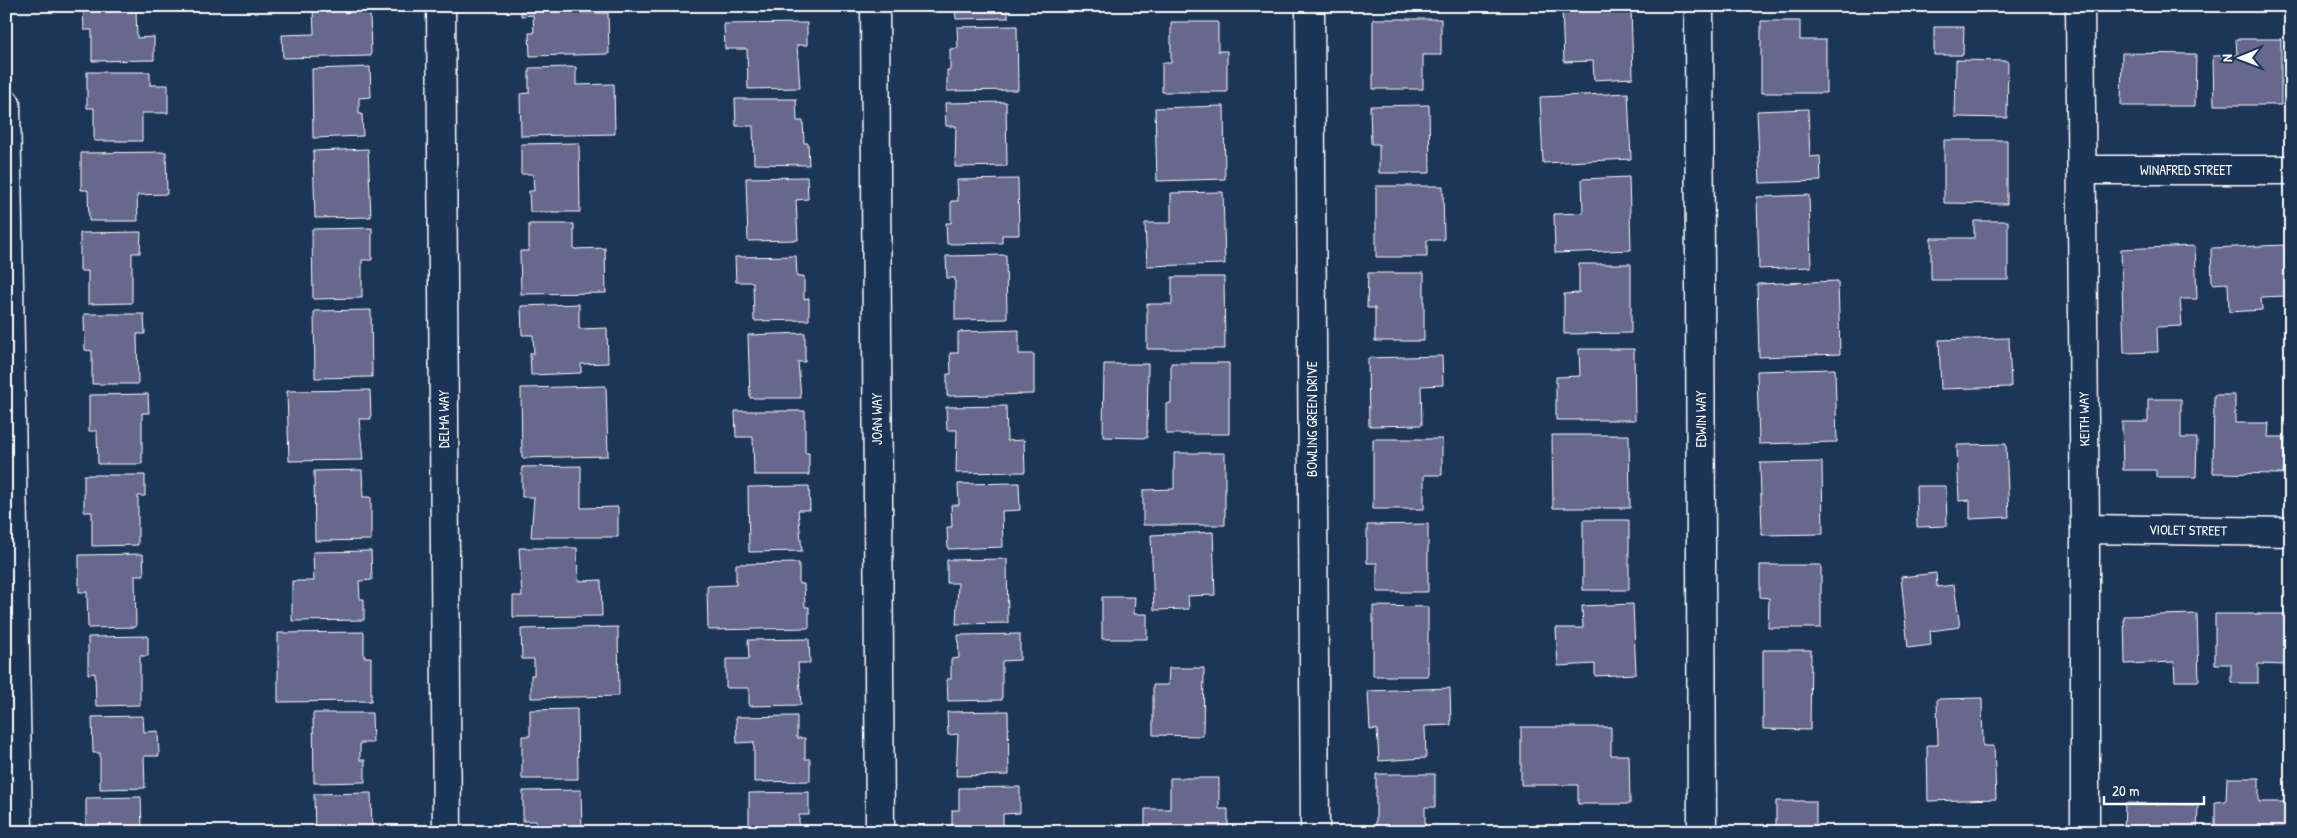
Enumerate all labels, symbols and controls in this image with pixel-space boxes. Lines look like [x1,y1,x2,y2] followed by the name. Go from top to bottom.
[2214,32,2264,82] north arrow
[2217,54,2236,62] text: N
[2140,160,2233,179] street label: WINAFRED STREET
[1302,361,1321,477] street label: BOWLING GREEN DRIVE
[434,389,453,448] street label: DELMA WAY
[1691,390,1710,448] street label: EDWIN WAY
[2074,391,2093,447] street label: KEITH WAY
[867,392,886,445] street label: JOAN WAY
[2149,519,2228,540] street label: VIOLET STREET
[2104,773,2204,805] scale bar
[2112,780,2139,801] text: 20 m

